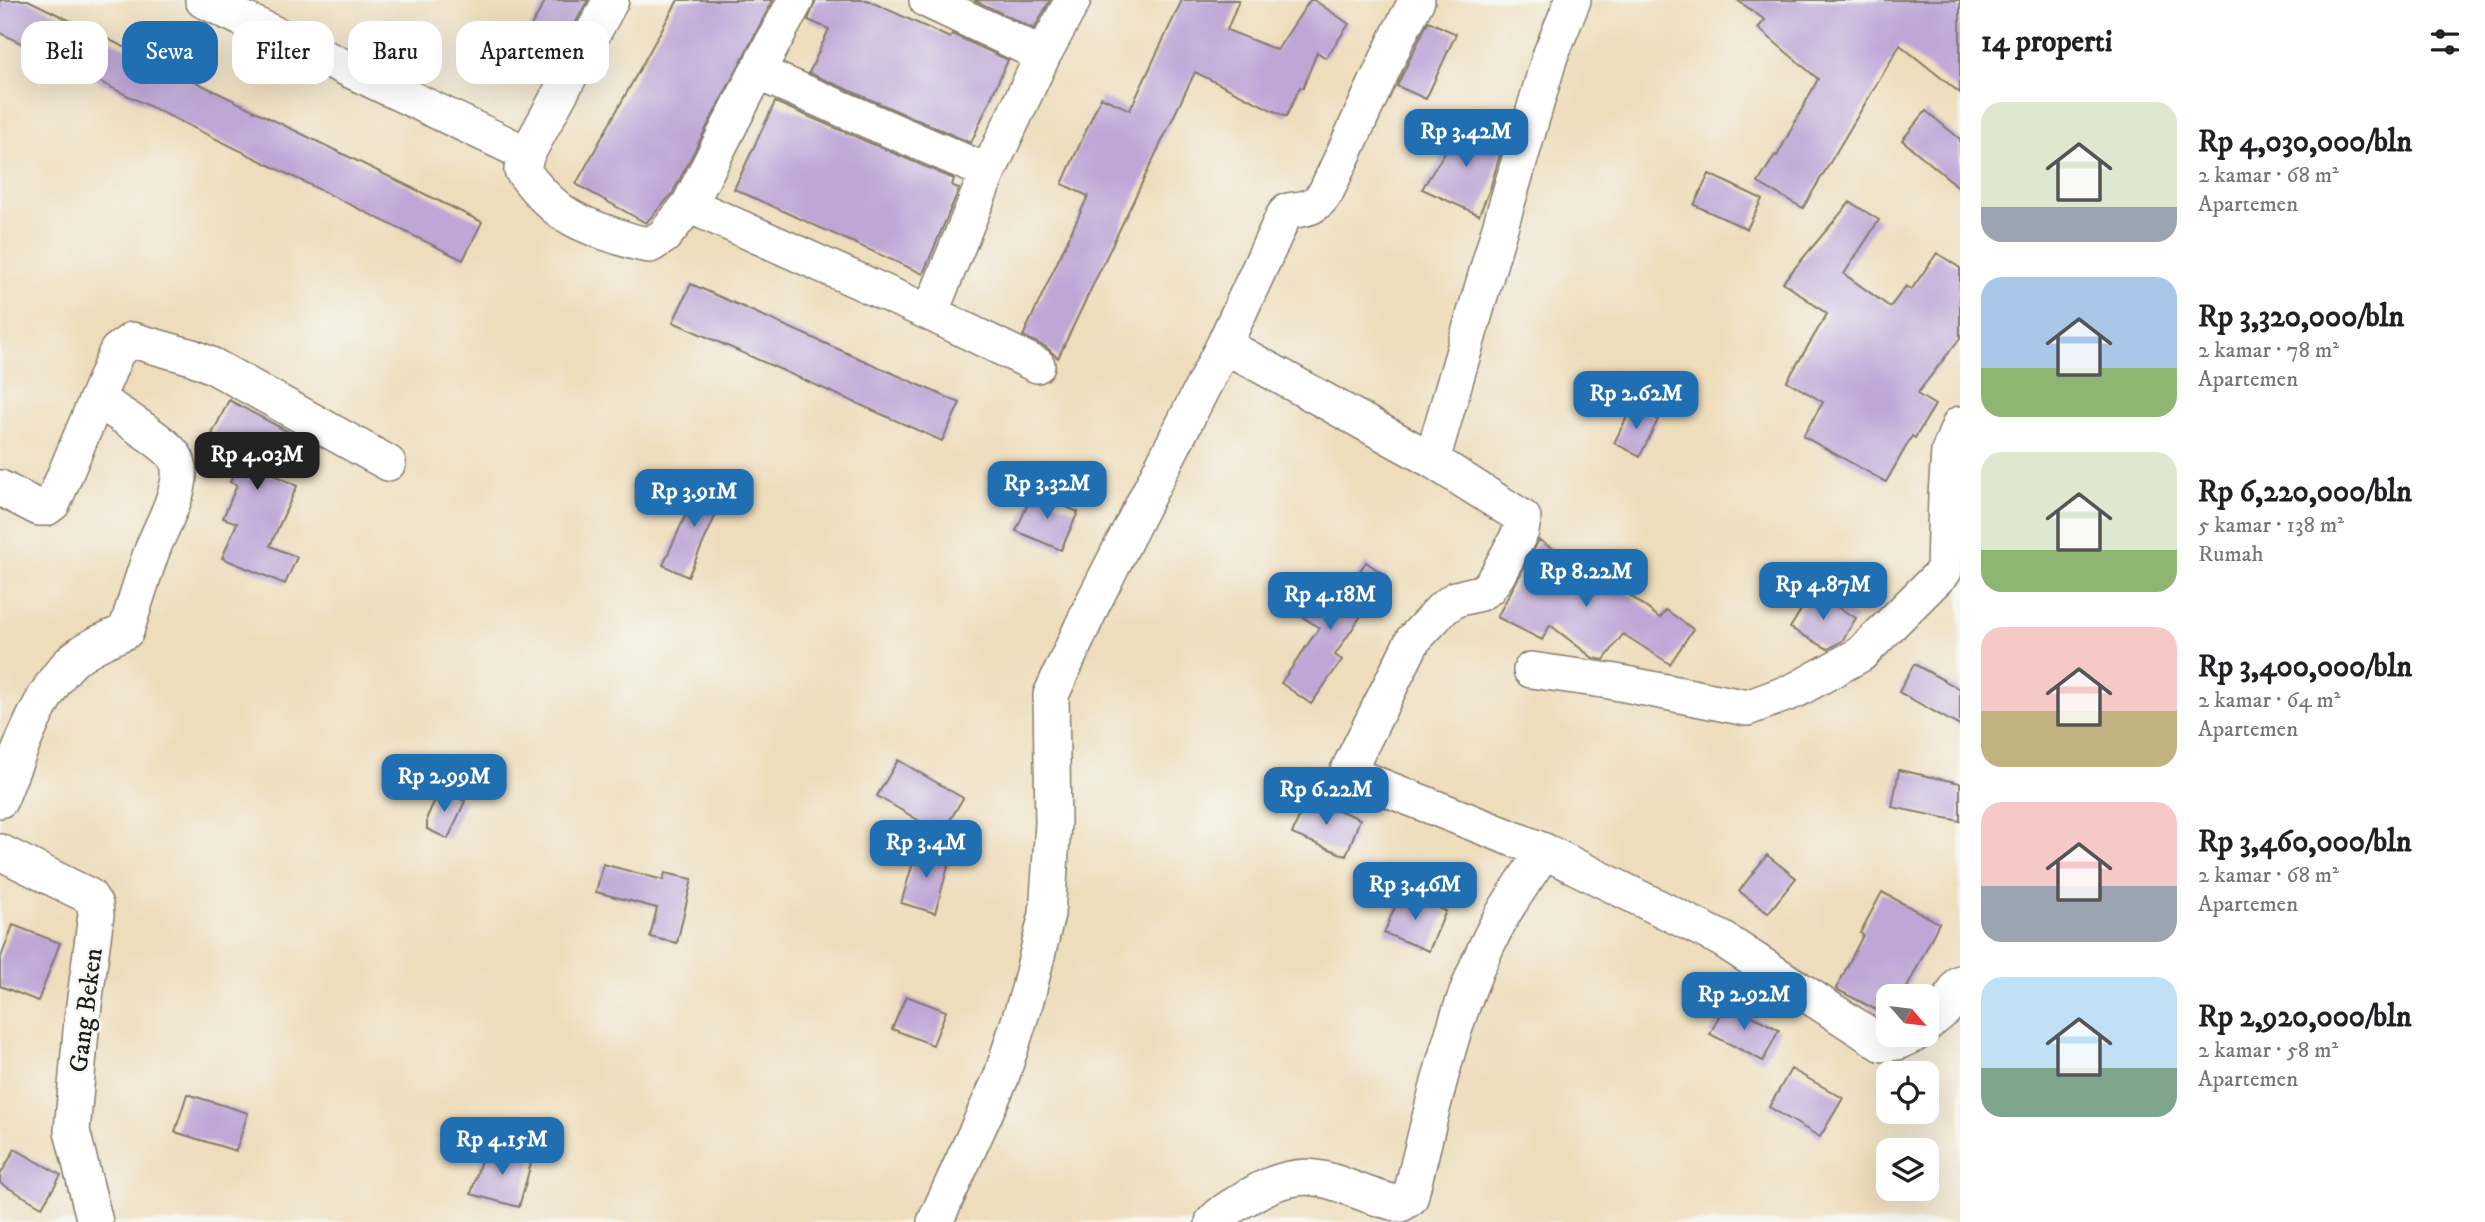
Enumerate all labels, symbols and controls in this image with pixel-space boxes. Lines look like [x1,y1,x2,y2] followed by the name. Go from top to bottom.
[21,21,108,84] chip: Beli
[122,21,218,84] chip: Sewa
[232,21,334,84] chip: Filter
[348,21,442,84] chip: Baru
[456,21,609,84] chip: Apartemen
[2426,23,2464,61] icon: filters
[1981,24,2112,61] text: 14 properti
[1394,110,1538,169] pin: Rp 3.42M
[1420,117,1512,146] text: Rp 3.42M
[2198,124,2412,161] text: Rp 4,030,000/bln
[2037,130,2121,214] icon: home
[2198,161,2339,190] text: 2 kamar · 68 m²
[2198,190,2298,219] text: Apartemen
[2198,299,2404,336] text: Rp 3,320,000/bln
[2037,305,2121,389] icon: home
[2198,336,2339,365] text: 2 kamar · 78 m²
[2198,365,2298,394] text: Apartemen
[1564,372,1708,431] pin: Rp 2.62M
[1589,379,1683,408] text: Rp 2.62M
[185,433,329,492] pin: Rp 4.03M
[211,440,304,469] text: Rp 4.03M
[975,462,1119,521] pin: Rp 3.32M
[1004,469,1090,498] text: Rp 3.32M
[622,470,766,529] pin: Rp 3.91M
[2198,474,2412,511] text: Rp 6,220,000/bln
[651,477,737,506] text: Rp 3.91M
[2037,480,2121,564] icon: home
[2198,511,2344,540] text: 5 kamar · 138 m²
[2198,540,2264,569] text: Rumah
[1514,550,1658,609] pin: Rp 8.22M
[1540,557,1632,586] text: Rp 8.22M
[1751,562,1895,622] pin: Rp 4.87M
[1775,570,1871,599] text: Rp 4.87M
[1258,572,1402,632] pin: Rp 4.18M
[1284,580,1376,609] text: Rp 4.18M
[2198,649,2412,686] text: Rp 3,400,000/bln
[2037,655,2121,739] icon: home
[2198,686,2341,715] text: 2 kamar · 64 m²
[2198,715,2298,744] text: Apartemen
[372,754,516,814] pin: Rp 2.99M
[398,762,490,791] text: Rp 2.99M
[1254,768,1398,827] pin: Rp 6.22M
[1280,775,1372,804] text: Rp 6.22M
[861,820,991,880] pin: Rp 3.4M
[2198,824,2412,861] text: Rp 3,460,000/bln
[886,828,966,857] text: Rp 3.4M
[2037,830,2121,914] icon: home
[2198,861,2339,890] text: 2 kamar · 68 m²
[1343,862,1487,922] pin: Rp 3.46M
[1369,870,1461,899] text: Rp 3.46M
[2198,890,2298,919] text: Apartemen
[62,946,111,1074] street label: Gang Beken
[1672,972,1816,1032] pin: Rp 2.92M
[1698,980,1790,1009] text: Rp 2.92M
[1876,984,1939,1046] north arrow
[1876,984,1939,1201] map controls
[2198,999,2412,1036] text: Rp 2,920,000/bln
[2037,1005,2121,1089] icon: home
[2198,1036,2338,1065] text: 2 kamar · 58 m²
[1876,1061,1939,1124] button: locate
[2198,1065,2298,1094] text: Apartemen
[430,1118,574,1177] pin: Rp 4.15M
[456,1125,548,1154] text: Rp 4.15M
[1876,1138,1939,1201] button: layers

